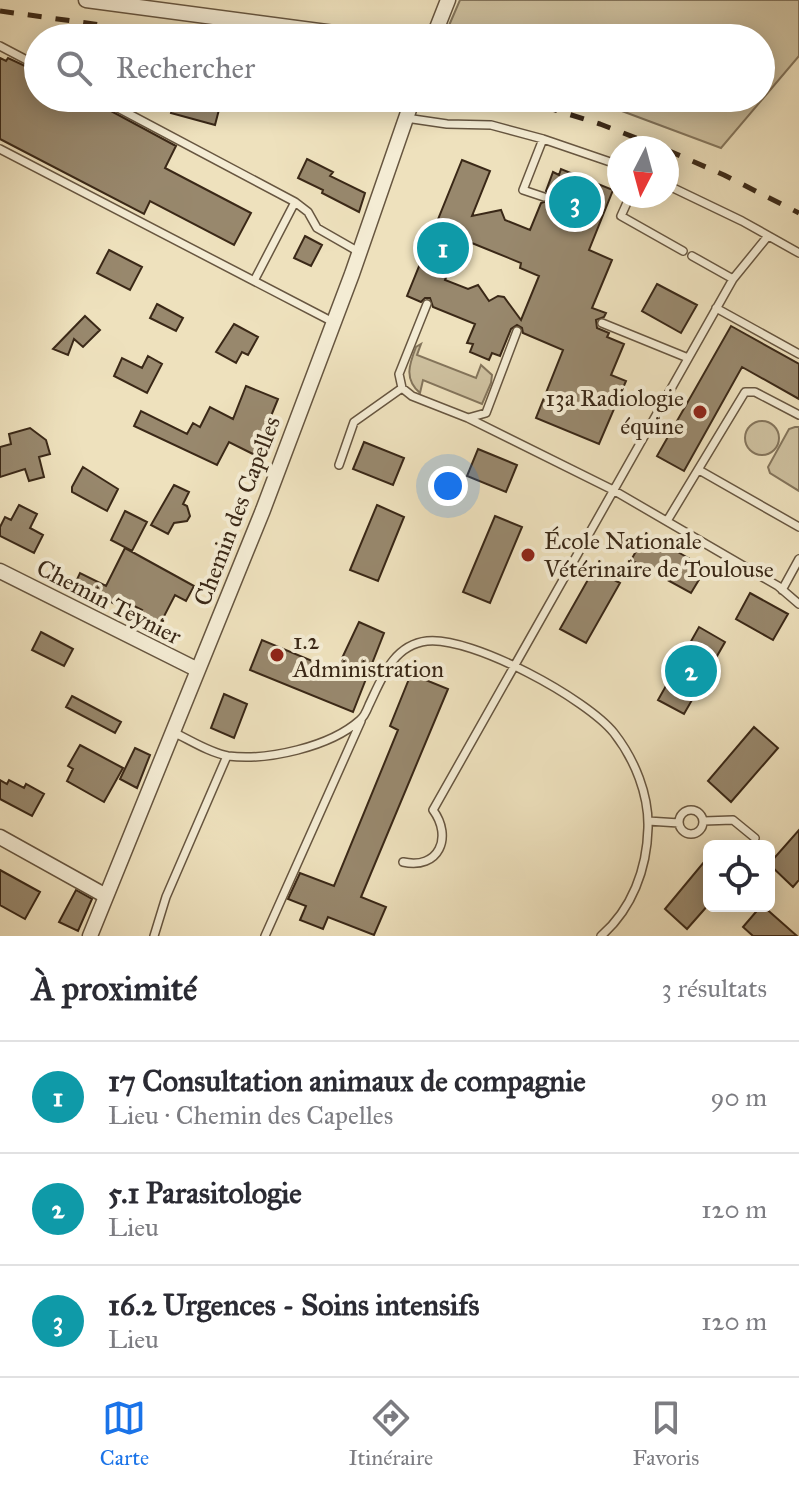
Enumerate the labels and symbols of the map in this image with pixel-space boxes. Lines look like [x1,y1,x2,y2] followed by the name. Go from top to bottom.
[607,136,679,208] north arrow
[549,172,601,232] pin: 3
[417,218,469,278] pin: 1
[546,383,684,441] place label: 13a Radiologie équine
[691,403,709,421] marker: 13a Radiologie équine
[187,412,287,610] street label: Chemin des Capelles
[428,466,468,506] your location
[543,526,774,584] place label: École Nationale Vétérinaire de Toulouse
[519,546,537,564] marker: École Nationale Vétérinaire de Toulouse
[32,553,186,651] street label: Chemin Teynier
[292,626,444,684] place label: 1.2 Administration
[665,641,717,701] pin: 2
[268,646,286,664] marker: 1.2 Administration

